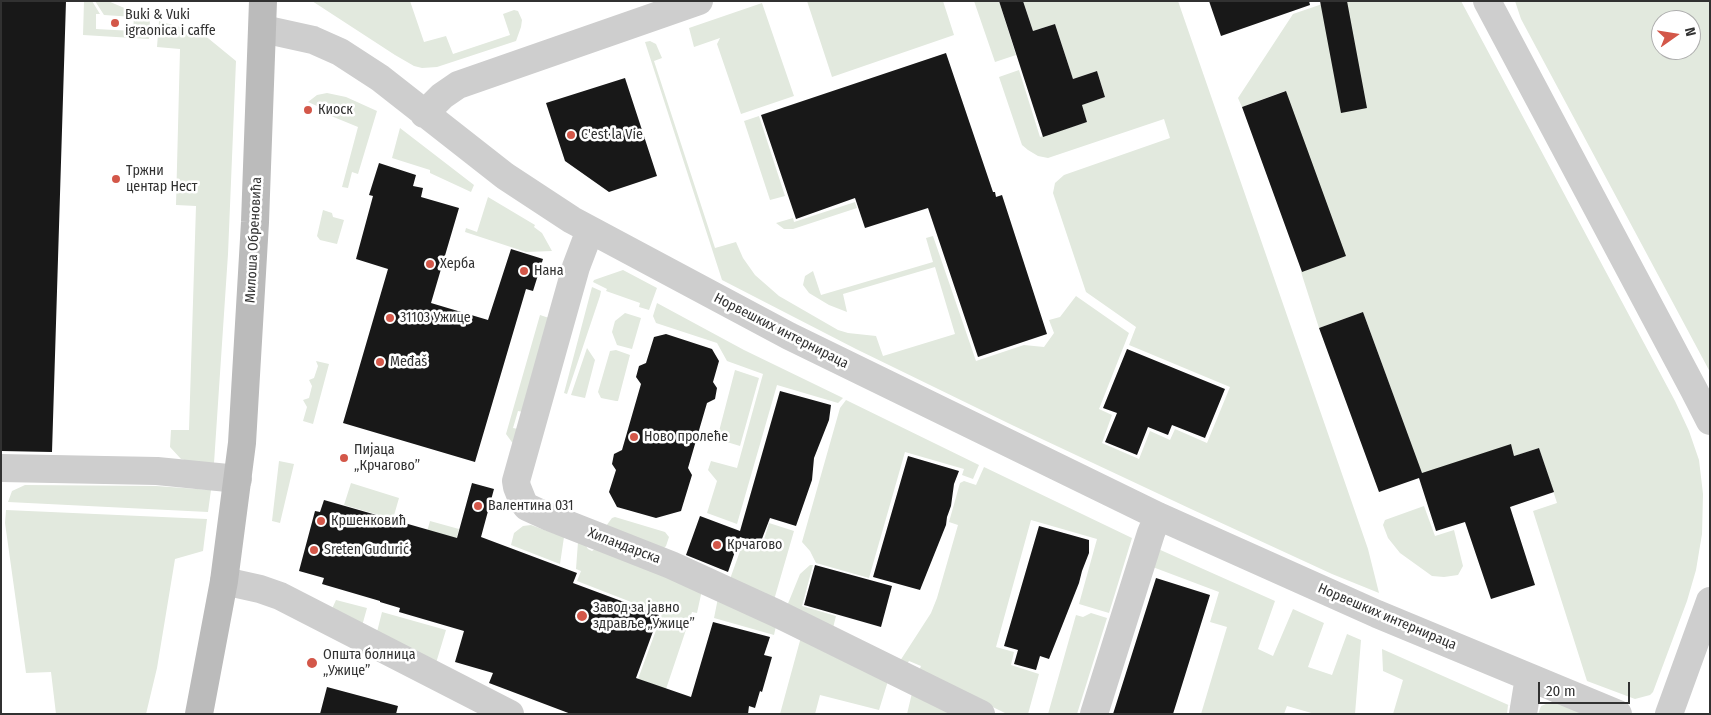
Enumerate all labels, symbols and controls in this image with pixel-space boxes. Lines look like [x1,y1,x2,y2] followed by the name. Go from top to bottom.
[125,7,216,40] place label: Buki & Vuki igraonica i caffe
[1651,10,1701,60] north arrow
[109,17,121,29] marker: Buki & Vuki igraonica i caffe
[1681,26,1699,38] text: N
[318,102,353,118] place label: Киоск
[302,104,314,116] marker: Киоск
[581,127,643,143] place label: C'est la Vie
[565,129,577,141] marker: C'est la Vie
[126,163,198,196] place label: Тржни центар Нест
[110,173,122,185] marker: Тржни центар Нест
[242,176,266,304] street label: Милоша Обреновића
[440,256,475,272] place label: Херба
[424,258,436,270] marker: Херба
[534,263,564,279] place label: Нана
[518,265,530,277] marker: Нана
[711,290,851,372] street label: Норвешких интернираца
[400,310,471,326] place label: 31103 Ужице
[384,312,396,324] marker: 31103 Ужице
[390,354,427,370] place label: Međaš
[374,356,386,368] marker: Međaš
[644,429,728,445] place label: Ново пролеће
[628,431,640,443] marker: Ново пролеће
[354,442,420,474] place label: Пијаца „Крчагово”
[338,452,350,464] marker: Пијаца „Крчагово”
[488,498,573,514] place label: Валентина 031
[472,500,484,512] marker: Валентина 031
[331,513,406,529] place label: Кршенковић
[315,515,327,527] marker: Кршенковић
[585,524,663,568] street label: Хиландарска
[727,537,782,553] place label: Крчагово
[711,539,723,551] marker: Крчагово
[324,542,409,558] place label: Sreten Gudurić
[308,544,320,556] marker: Sreten Gudurić
[1315,580,1459,654] street label: Норвешких интернираца
[593,600,695,632] place label: Завод за јавно здравље „Ужице”
[575,609,589,623] marker: Завод за јавно здравље „Ужице”
[323,647,415,680] place label: Општа болница „Ужице”
[305,656,319,670] marker: Општа болница „Ужице”
[1541,672,1634,704] scale bar
[1546,682,1576,700] text: 20 m

